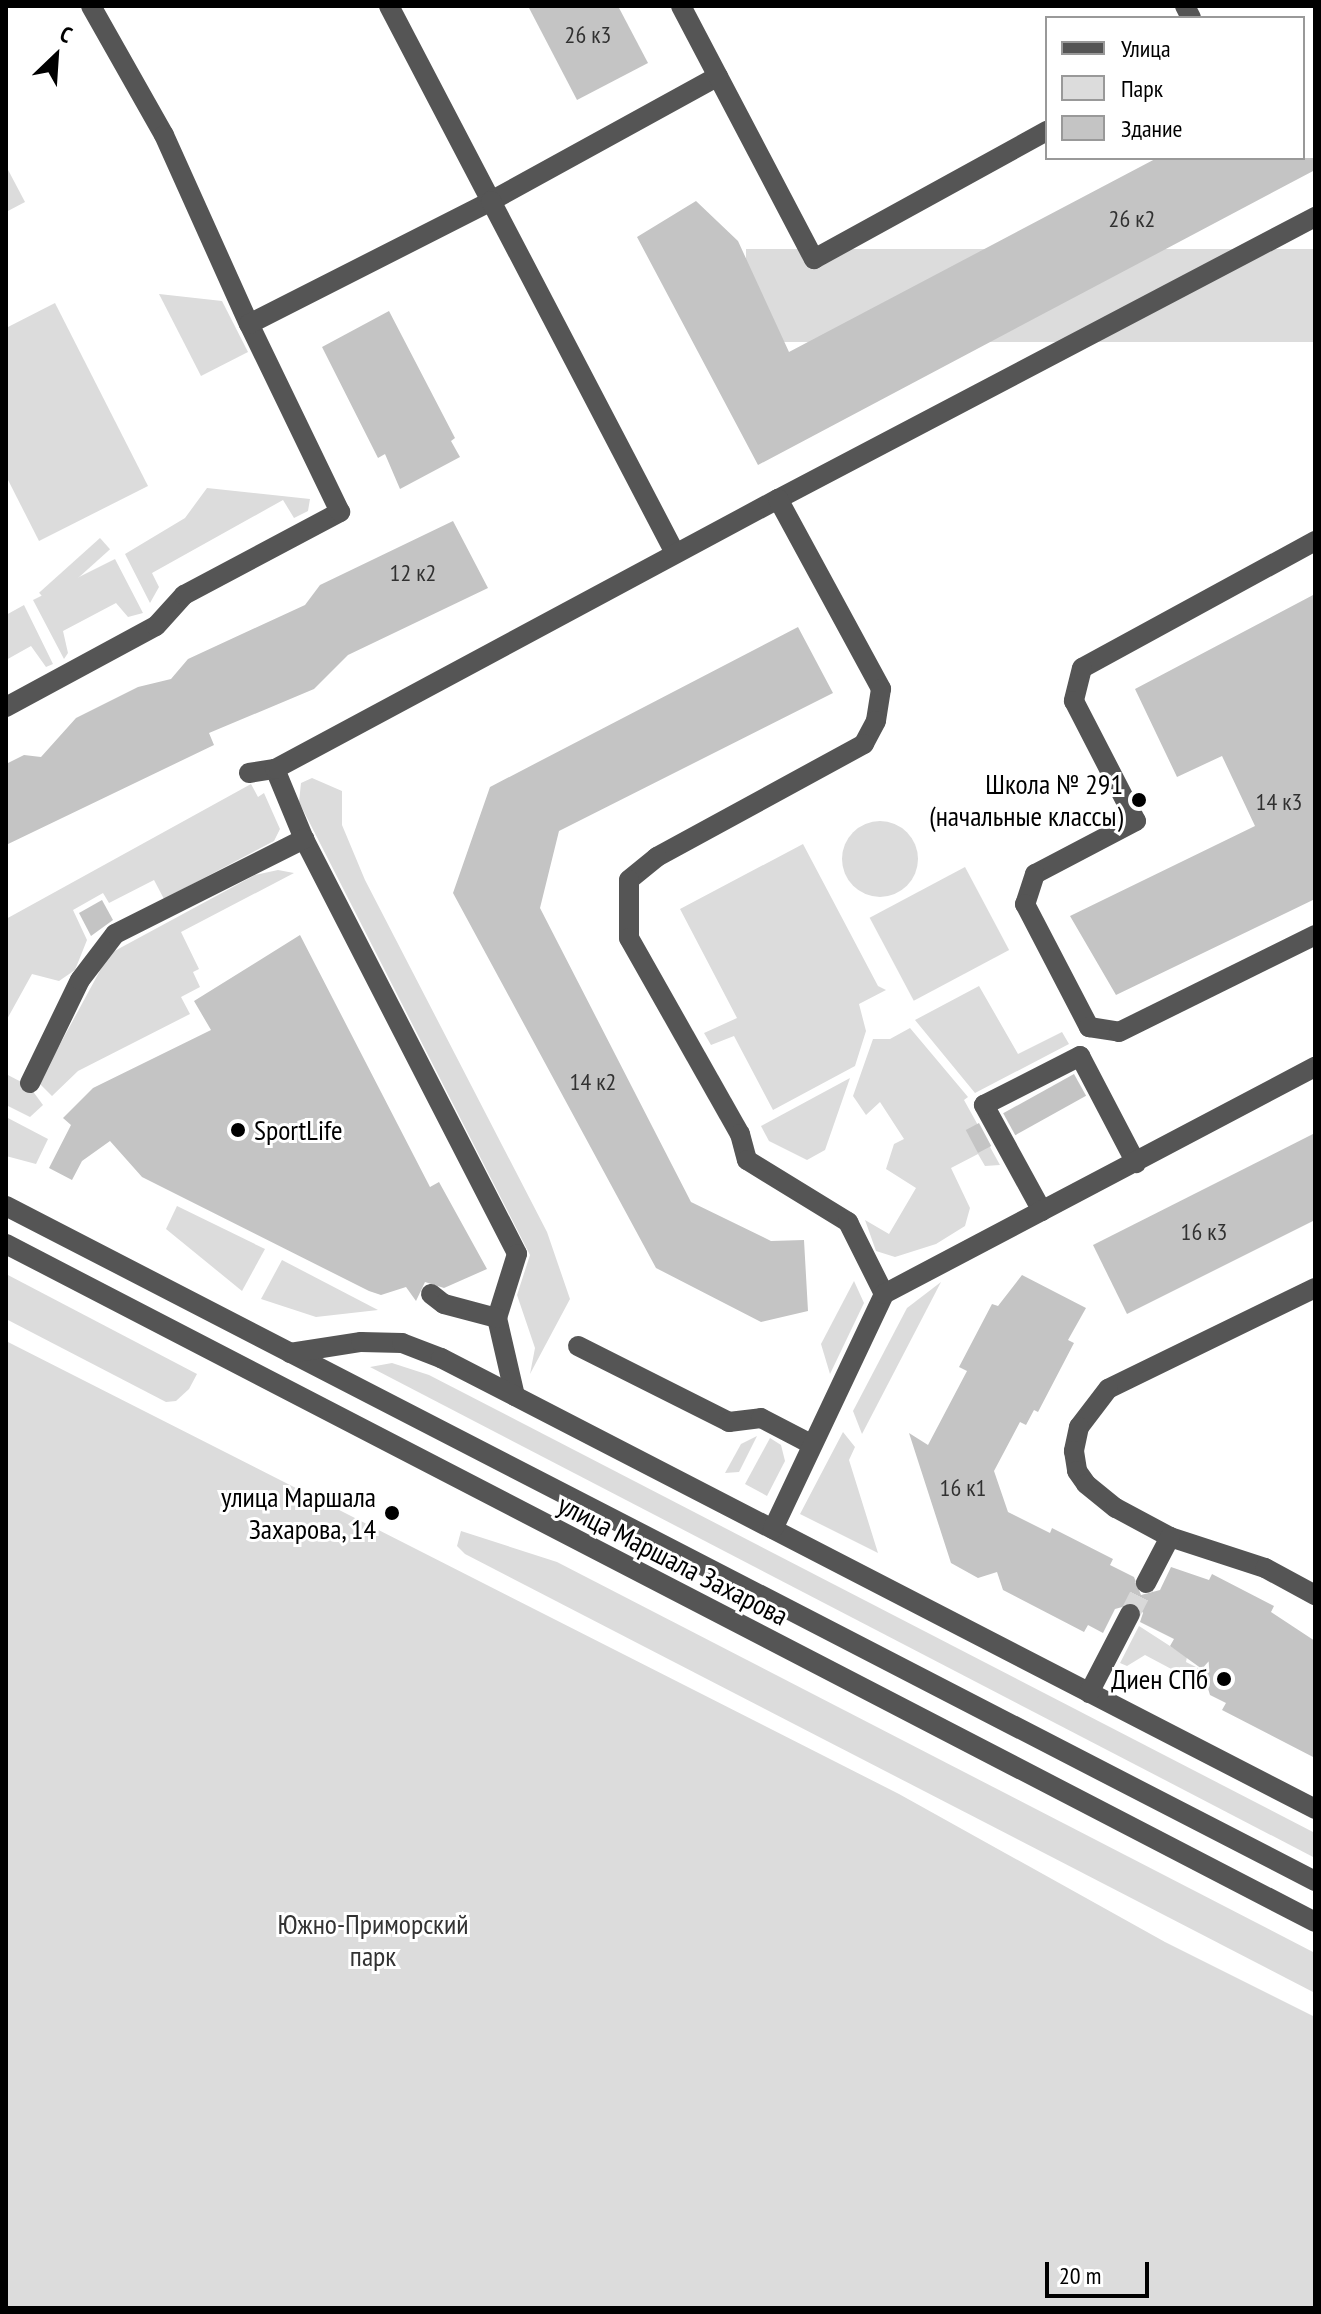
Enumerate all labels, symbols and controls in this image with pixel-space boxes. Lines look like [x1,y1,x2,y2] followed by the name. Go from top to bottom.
[16,16,96,96] north arrow
[1045,16,1305,160] legend
[56,19,77,49] text: С
[565,21,611,49] house number: 26 к3
[1121,33,1171,64] text: Улица
[1121,73,1163,104] text: Парк
[1121,113,1182,144] text: Здание
[1109,205,1155,233] house number: 26 к2
[390,559,436,587] house number: 12 к2
[929,767,1123,833] place label: Школа № 291 (начальные классы)
[1256,788,1302,816] house number: 14 к3
[1130,791,1148,809] marker: Школа № 291 (начальные классы)
[570,1068,616,1096] house number: 14 к2
[254,1113,343,1147] place label: SportLife
[229,1121,247,1139] marker: SportLife
[1181,1218,1227,1246] house number: 16 к3
[940,1474,986,1502] house number: 16 к1
[221,1480,376,1546] place label: улица Маршала Захарова, 14
[552,1487,794,1633] street label: улица Маршала Захарова
[383,1504,401,1522] marker: улица Маршала Захарова, 14
[1111,1662,1208,1696] place label: Диен СПб
[1215,1670,1233,1688] marker: Диен СПб
[277,1907,469,1973] park label: Южно-Приморский парк
[1049,2246,1153,2296] scale bar
[1059,2260,1101,2291] text: 20 m

